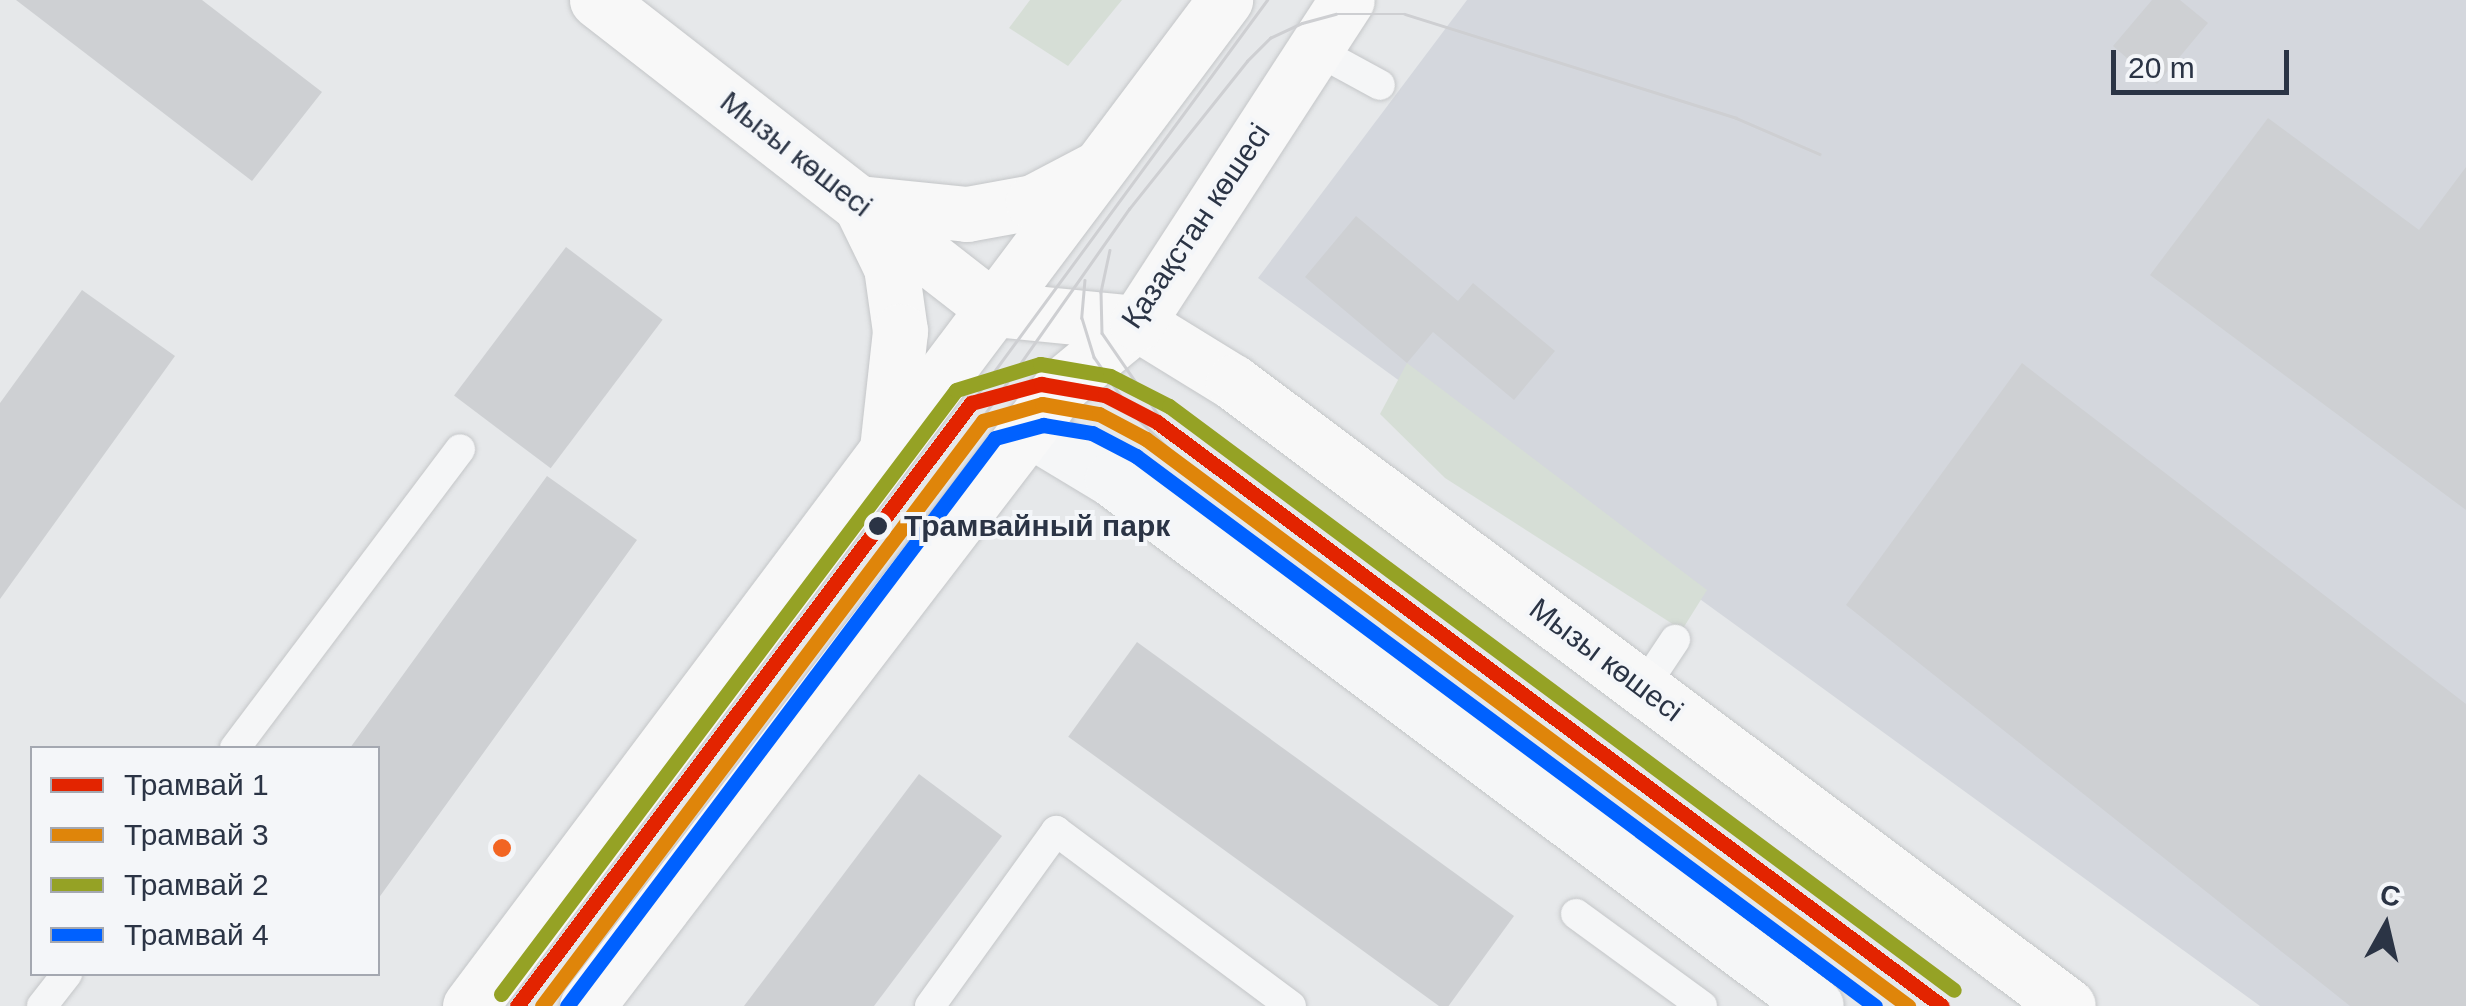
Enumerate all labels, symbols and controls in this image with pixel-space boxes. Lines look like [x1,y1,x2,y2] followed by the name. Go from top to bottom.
[2116,30,2294,92] scale bar
[2128,51,2195,84] text: 20 m
[713,84,879,224] street label: Мызы көшесі
[1114,117,1278,335] street label: Қазақстан көшесі
[904,508,1170,544] place label: Трамвайный парк
[861,509,895,543] marker: Трамвайный парк
[1522,591,1690,729] street label: Мызы көшесі
[30,746,380,976] legend
[124,768,269,801] text: Трамвай 1
[124,818,269,851] text: Трамвай 3
[492,838,512,858] unlabelled marker
[124,868,269,901] text: Трамвай 2
[2336,876,2436,976] north arrow
[2378,879,2402,913] text: С
[124,918,269,951] text: Трамвай 4

